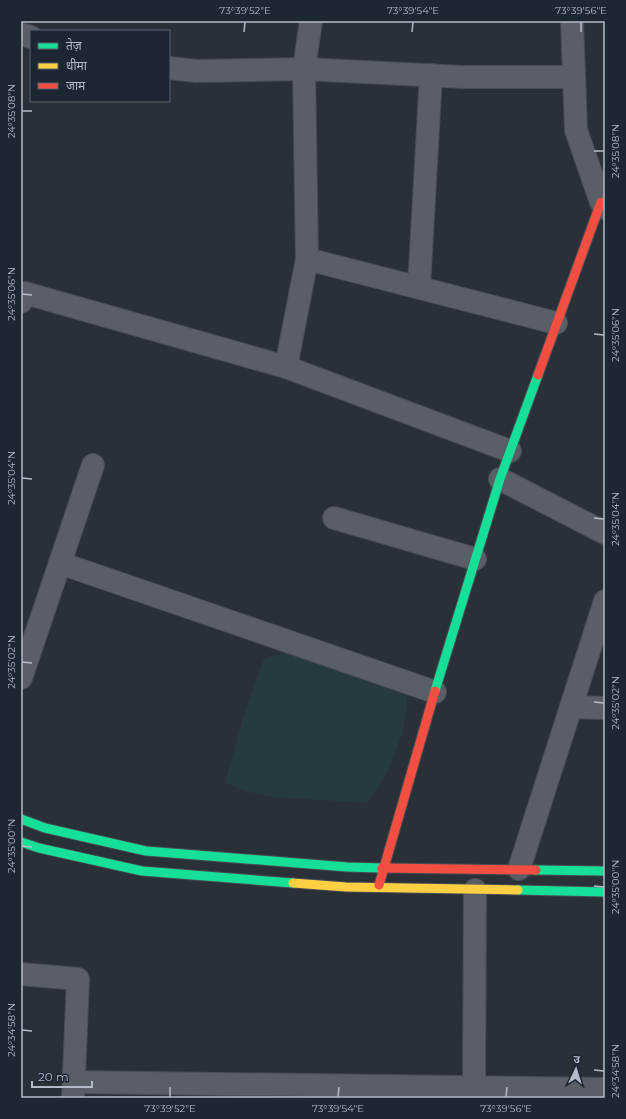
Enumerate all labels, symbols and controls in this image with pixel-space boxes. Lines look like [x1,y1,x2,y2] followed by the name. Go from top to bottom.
[219,4,271,17] text: 73°39'52"E
[387,4,439,17] text: 73°39'54"E
[555,4,607,17] text: 73°39'56"E
[30,30,170,102] legend
[66,38,83,53] text: तेज़
[66,58,88,73] text: धीमा
[66,78,86,93] text: जाम
[5,84,18,138] text: 24°35'08"N
[609,124,622,178] text: 24°35'08"N
[5,267,18,321] text: 24°35'06"N
[609,308,622,362] text: 24°35'06"N
[5,451,18,505] text: 24°35'04"N
[609,492,622,546] text: 24°35'04"N
[5,635,18,689] text: 24°35'02"N
[609,676,622,730] text: 24°35'02"N
[5,819,18,873] text: 24°35'00"N
[609,860,622,914] text: 24°35'00"N
[5,1003,18,1057] text: 24°34'58"N
[609,1044,622,1098] text: 24°34'58"N
[556,1049,596,1089] north arrow
[573,1052,581,1066] text: उ
[32,1063,92,1089] scale bar
[38,1069,69,1084] text: 20 m
[144,1102,196,1115] text: 73°39'52"E
[312,1102,364,1115] text: 73°39'54"E
[480,1102,532,1115] text: 73°39'56"E

